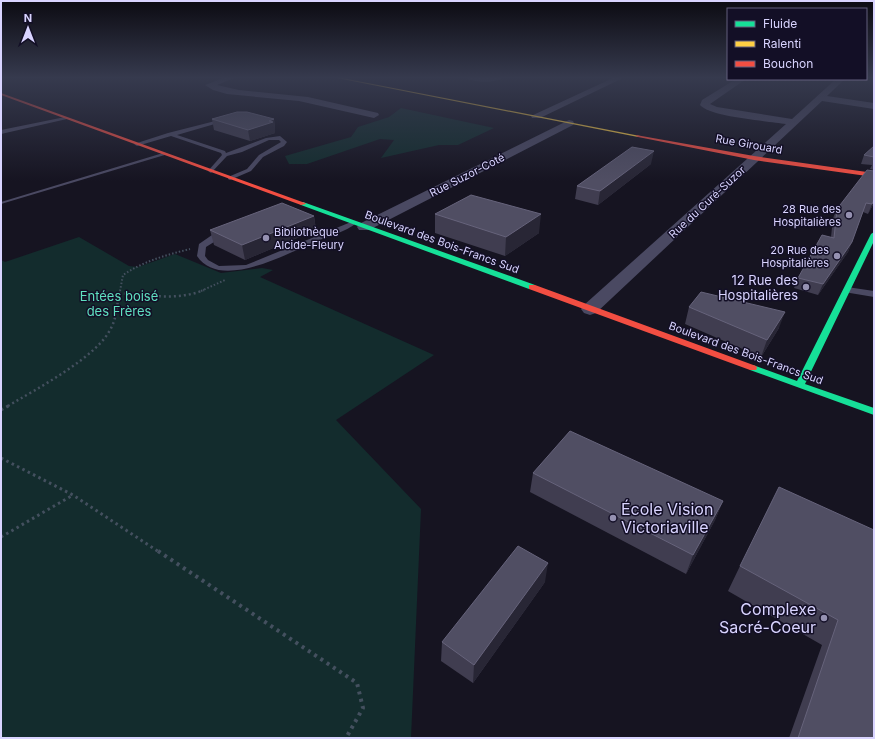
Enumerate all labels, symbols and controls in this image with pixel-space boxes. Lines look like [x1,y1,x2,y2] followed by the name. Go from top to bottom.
[8,8,48,48] north arrow
[727,8,867,80] legend
[24,11,32,25] text: N
[763,16,797,31] text: Fluide
[763,36,801,51] text: Ralenti
[763,56,813,71] text: Bouchon
[714,131,784,157] street label: Rue Girouard
[427,150,507,200] street label: Rue Suzor-Coté
[666,163,748,241] street label: Rue du Curé-Suzor
[773,202,841,229] place label: 28 Rue des Hospitalières
[363,208,521,276] street label: Boulevard des Bois-Francs Sud
[844,210,854,220] marker: 28 Rue des Hospitalières
[274,225,344,252] place label: Bibliothèque Alcide-Fleury
[261,233,271,243] marker: Bibliothèque Alcide-Fleury
[761,243,829,270] place label: 20 Rue des Hospitalières
[832,251,842,261] marker: 20 Rue des Hospitalières
[718,272,798,303] place label: 12 Rue des Hospitalières
[801,282,811,292] marker: 12 Rue des Hospitalières
[80,288,158,319] park label: Entées boisé des Frères
[667,319,825,387] street label: Boulevard des Bois-Francs Sud
[621,499,713,537] place label: École Vision Victoriaville
[608,513,618,523] marker: École Vision Victoriaville
[719,599,816,637] place label: Complexe Sacré-Coeur
[819,613,829,623] marker: Complexe Sacré-Coeur

